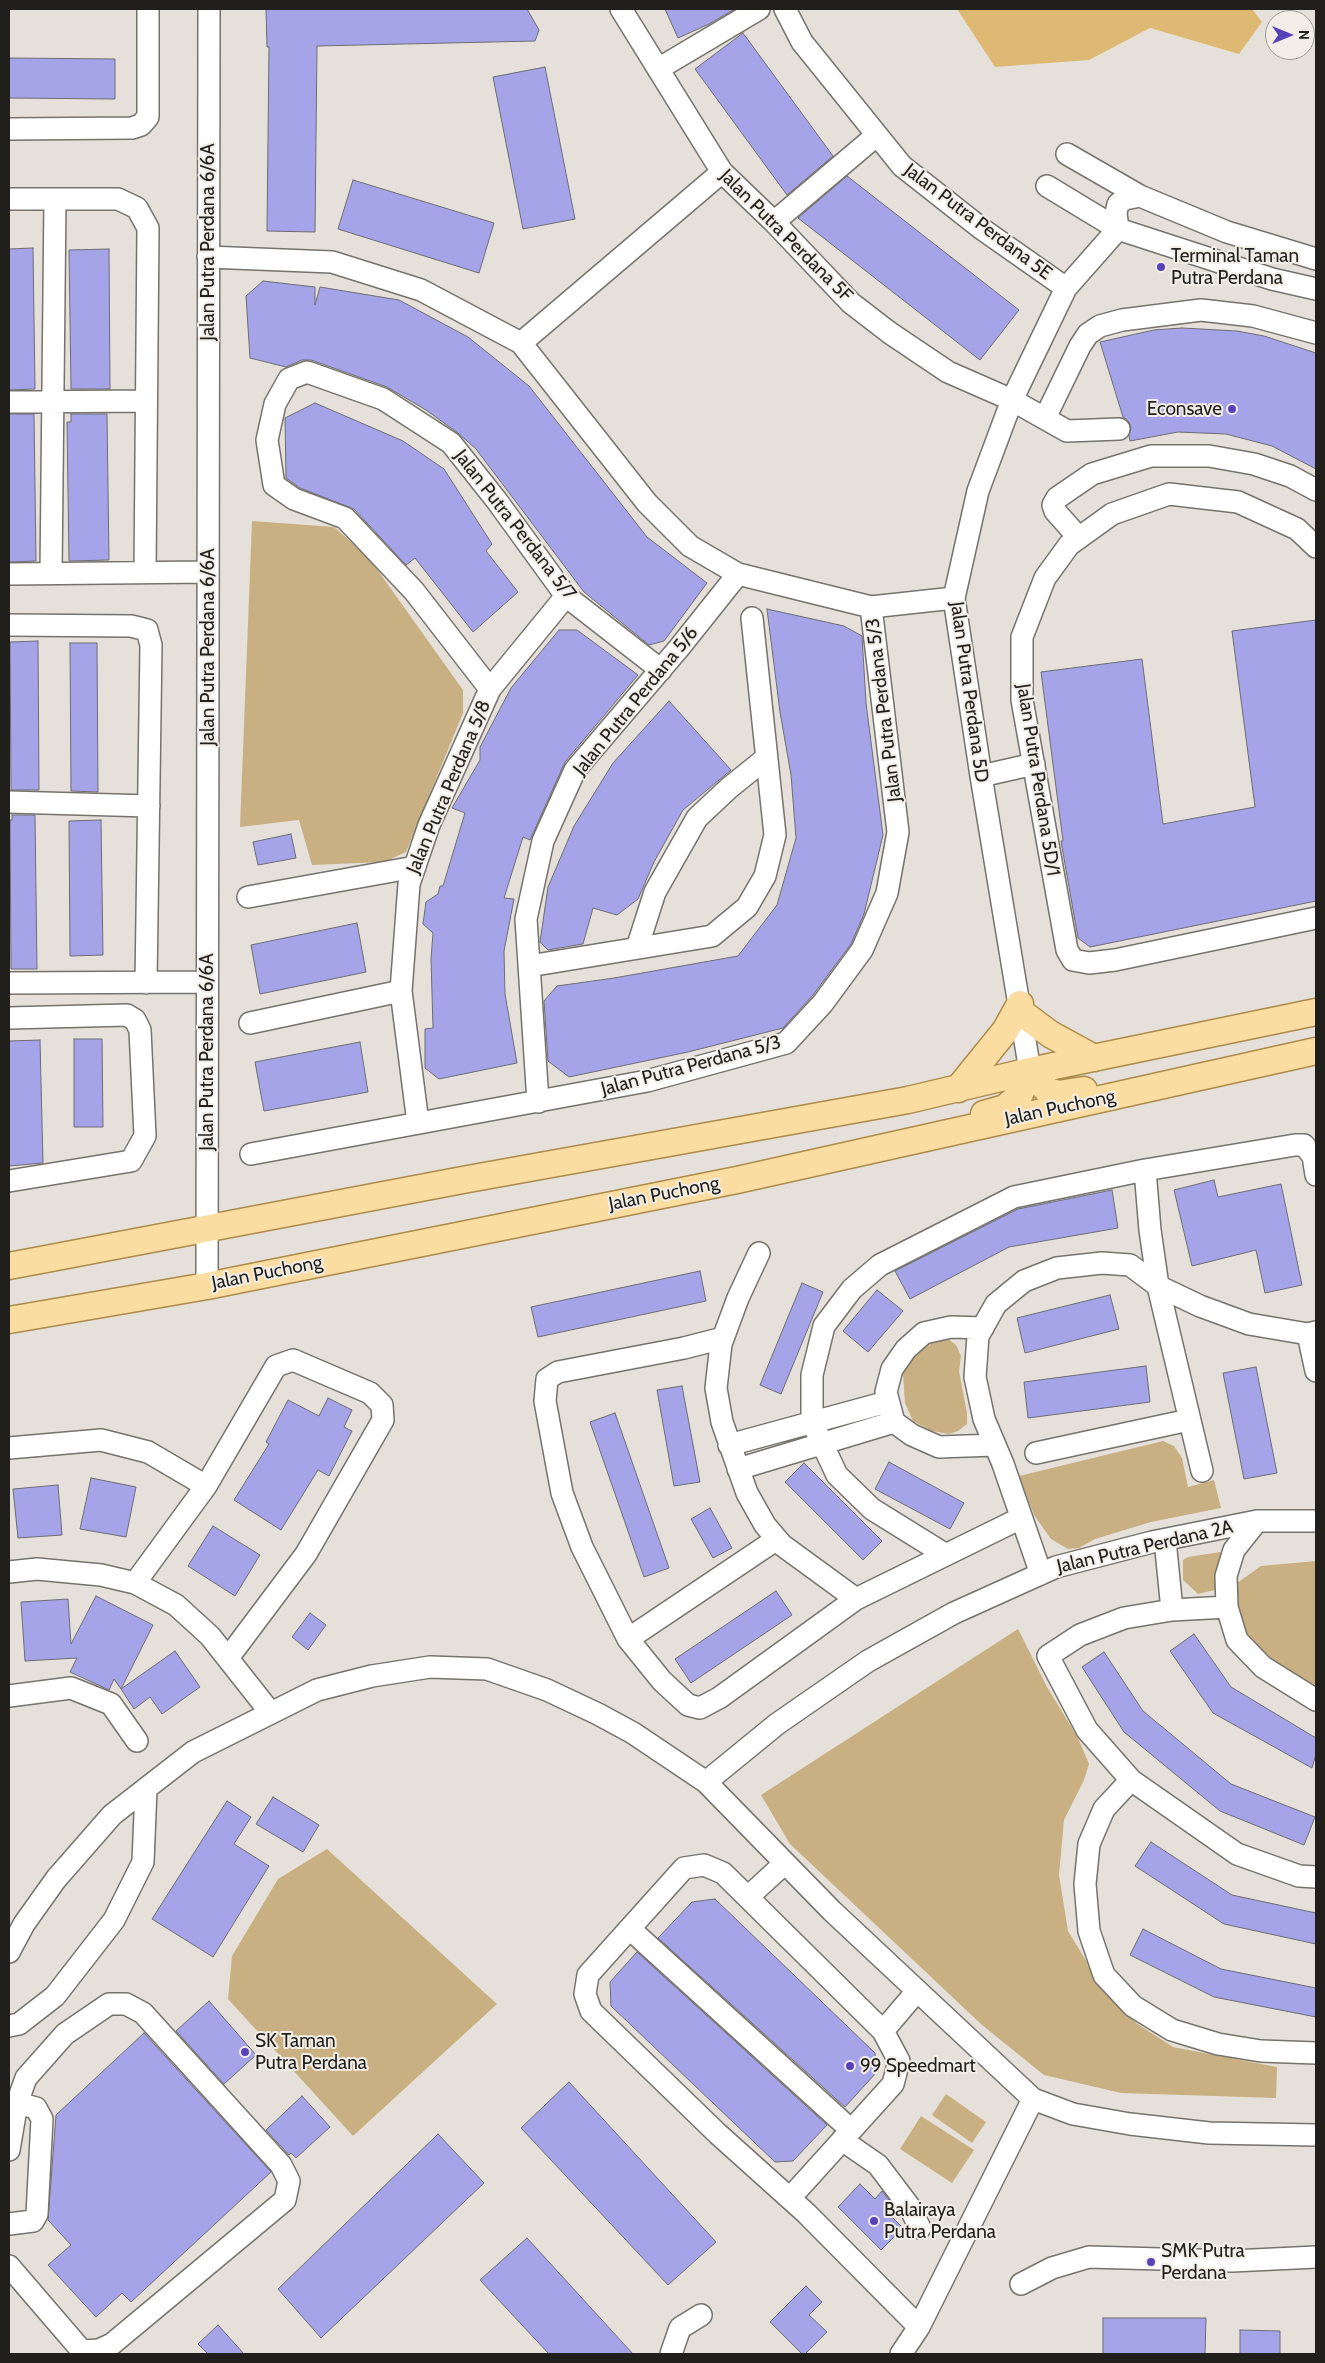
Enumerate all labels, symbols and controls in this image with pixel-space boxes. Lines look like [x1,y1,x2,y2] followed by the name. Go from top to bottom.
[1265,10,1315,60] north arrow
[1295,30,1313,40] text: N
[197,143,219,341] street label: Jalan Putra Perdana 6/6A
[900,159,1056,285] street label: Jalan Putra Perdana 5E
[715,165,857,307] street label: Jalan Putra Perdana 5F
[1171,245,1299,289] place label: Terminal Taman Putra Perdana
[1155,261,1167,273] marker: Terminal Taman Putra Perdana
[1147,398,1222,420] place label: Econsave
[1226,403,1238,415] marker: Econsave
[449,445,581,605] street label: Jalan Putra Perdana 5/7
[197,548,219,746] street label: Jalan Putra Perdana 6/6A
[945,600,993,784] street label: Jalan Putra Perdana 5D
[861,617,907,803] street label: Jalan Putra Perdana 5/3
[569,622,703,780] street label: Jalan Putra Perdana 5/6
[1012,682,1064,878] street label: Jalan Putra Perdana 5D/1
[402,697,496,877] street label: Jalan Putra Perdana 5/8
[196,953,218,1151] street label: Jalan Putra Perdana 6/6A
[599,1031,783,1101] street label: Jalan Putra Perdana 5/3
[1003,1085,1117,1131] street label: Jalan Puchong
[607,1172,721,1216] street label: Jalan Puchong
[210,1251,324,1295] street label: Jalan Puchong
[1055,1516,1235,1578] street label: Jalan Putra Perdana 2A
[255,2030,367,2074] place label: SK Taman Putra Perdana
[239,2046,251,2058] marker: SK Taman Putra Perdana
[860,2055,976,2077] place label: 99 Speedmart
[844,2060,856,2072] marker: 99 Speedmart
[884,2199,996,2243] place label: Balairaya Putra Perdana
[868,2215,880,2227] marker: Balairaya Putra Perdana
[1161,2240,1245,2284] place label: SMK Putra Perdana
[1145,2256,1157,2268] marker: SMK Putra Perdana

